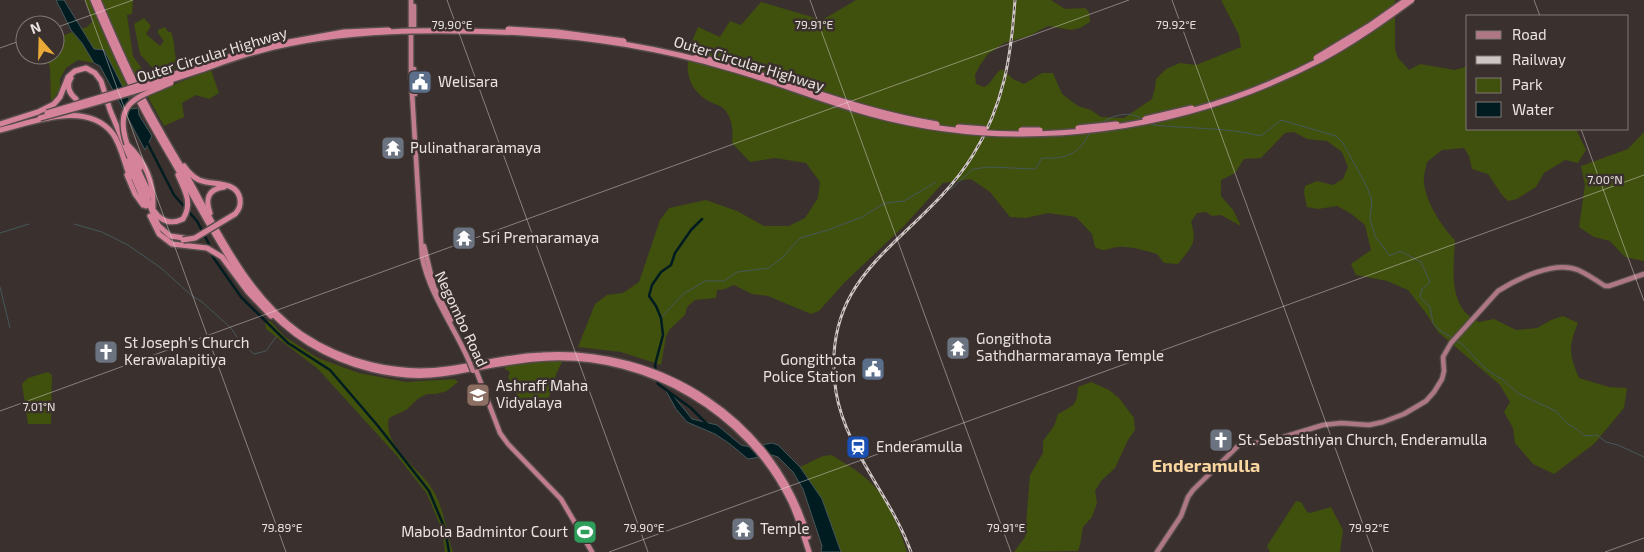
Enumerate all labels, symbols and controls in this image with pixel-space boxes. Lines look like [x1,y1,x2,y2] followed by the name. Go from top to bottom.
[15,15,65,65] north arrow
[1466,15,1629,130] legend
[432,17,473,31] text: 79.90°E
[795,17,834,31] text: 79.91°E
[1156,17,1196,31] text: 79.92°E
[28,18,43,37] text: N
[134,23,289,86] street label: Outer Circular Highway
[1512,25,1547,43] text: Road
[672,32,827,95] street label: Outer Circular Highway
[1512,50,1566,68] text: Railway
[407,69,433,95] public building icon: Welisara
[438,72,498,90] place label: Welisara
[1512,75,1543,93] text: Park
[1512,100,1554,118] text: Water
[380,135,406,161] temple icon: Pulinathararamaya
[410,138,541,156] place label: Pulinathararamaya
[1587,172,1623,186] text: 7.00°N
[451,225,477,251] temple icon: Sri Premaramaya
[482,228,599,246] place label: Sri Premaramaya
[432,268,492,369] street label: Negombo Road
[976,329,1164,364] place label: Gongithota Sathdharmaramaya Temple
[124,333,249,368] place label: St Joseph's Church Kerawalapitiya
[945,335,971,361] temple icon: Gongithota Sathdharmaramaya Temple
[93,339,119,365] church icon: St Joseph's Church Kerawalapitiya
[763,350,856,385] place label: Gongithota Police Station
[860,356,886,382] public building icon: Gongithota Police Station
[496,376,588,411] place label: Ashraff Maha Vidyalaya
[465,382,491,408] school or university icon: Ashraff Maha Vidyalaya
[22,399,56,413] text: 7.01°N
[1208,427,1234,453] church icon: St. Sebasthiyan Church, Enderamulla
[1238,430,1487,448] place label: St. Sebasthiyan Church, Enderamulla
[845,434,871,460] station icon: Enderamulla
[876,437,963,455] place label: Enderamulla
[1152,454,1260,476] district label: Enderamulla
[730,516,756,542] temple icon: Temple
[572,519,598,545] sports icon: Mabola Badmintor Court
[760,519,809,537] place label: Temple
[262,520,303,534] text: 79.89°E
[624,520,665,534] text: 79.90°E
[987,520,1026,534] text: 79.91°E
[1349,520,1389,534] text: 79.92°E
[401,522,568,540] place label: Mabola Badmintor Court

